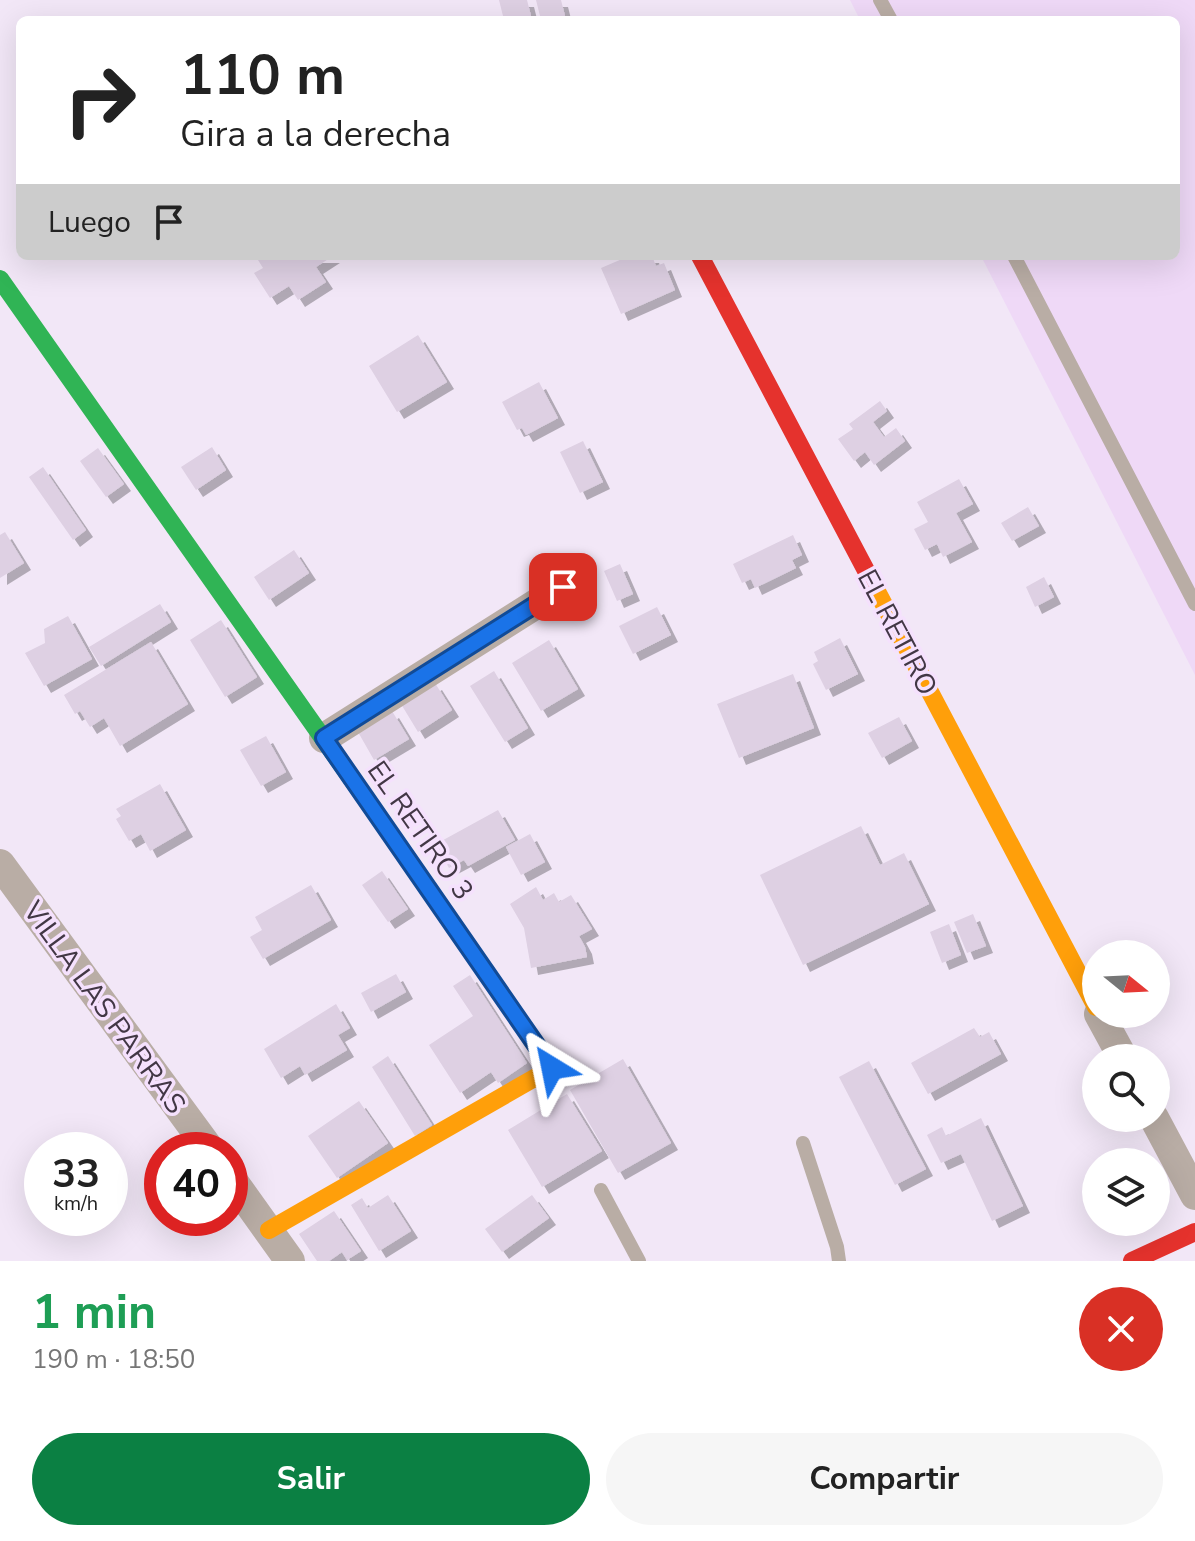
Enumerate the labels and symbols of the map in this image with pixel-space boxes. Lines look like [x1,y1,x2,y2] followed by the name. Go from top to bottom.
[529,553,597,621] pin
[848,563,946,702] street label: EL RETIRO
[358,754,482,908] street label: EL RETIRO 3
[14,893,194,1121] street label: VILLA LAS PARRAS
[1082,940,1170,1028] north arrow
[510,1026,594,1110] position arrow
[144,1132,248,1236] speed limit sign: 40

